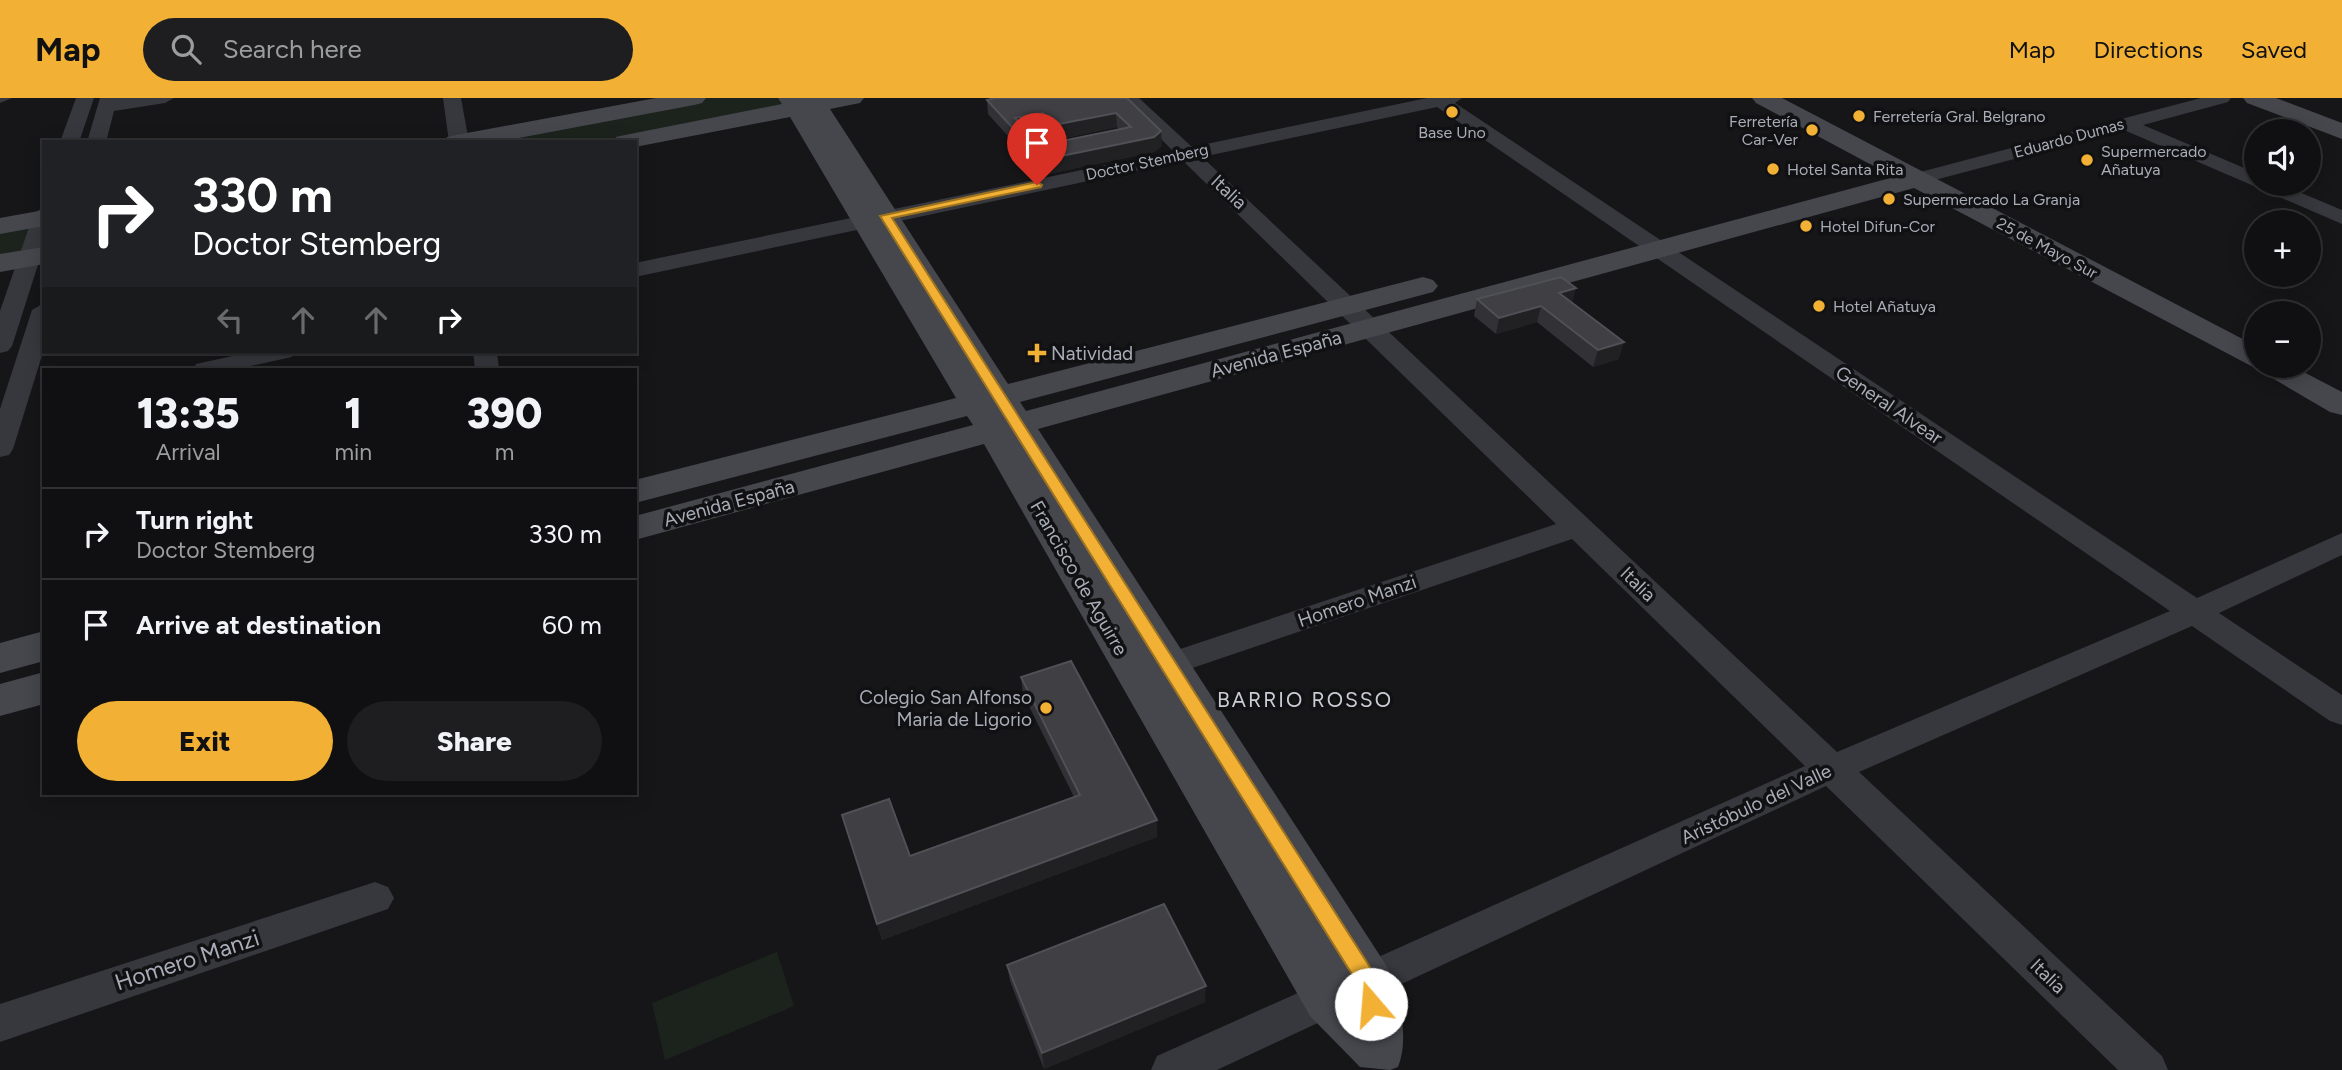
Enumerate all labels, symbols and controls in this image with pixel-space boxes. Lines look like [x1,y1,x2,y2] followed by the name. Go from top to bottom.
[143,18,633,81] search box
[35,30,101,69] text: Map
[167,30,205,68] icon: search
[223,33,362,65] text: Search here
[2009,35,2055,64] text: Map
[2093,35,2203,64] text: Directions
[2241,35,2307,64] text: Saved
[1444,104,1460,120] marker: Base Uno
[1873,107,2046,126] place label: Ferretería Gral. Belgrano
[1851,108,1867,124] marker: Ferretería Gral. Belgrano
[1729,112,1799,149] place label: Ferretería Car-Ver
[1007,113,1067,185] pin
[2012,114,2126,162] street label: Eduardo Dumas
[2244,119,2321,378] map controls
[2244,119,2321,196] button: sound
[1804,122,1820,138] marker: Ferretería Car-Ver
[1418,123,1486,142] place label: Base Uno
[1018,124,1056,162] icon: arrive
[1084,140,1210,184] street label: Doctor Stemberg
[2101,142,2207,179] place label: Supermercado Añatuya
[2079,152,2095,168] marker: Supermercado Añatuya
[1787,160,1903,179] place label: Hotel Santa Rita
[1765,161,1781,177] marker: Hotel Santa Rita
[192,165,333,224] text: 330 m
[77,168,168,259] icon: right
[1206,170,1252,214] street label: Italia
[1903,190,2080,209] place label: Supermercado La Granja
[1881,191,1897,207] marker: Supermercado La Granja
[2244,210,2321,287] button: +
[1993,213,2101,283] street label: 25 de Mayo Sur
[1820,217,1935,236] place label: Hotel Difun-Cor
[1798,218,1814,234] marker: Hotel Difun-Cor
[192,225,441,263] text: Doctor Stemberg
[1833,297,1936,316] place label: Hotel Añatuya
[1811,298,1827,314] marker: Hotel Añatuya
[211,301,249,339] icon: left
[284,301,322,339] icon: ahead
[357,301,395,339] icon: ahead
[430,301,468,339] icon: right
[2244,301,2321,378] button: −
[1208,325,1344,383] street label: Avenida España
[1051,342,1133,365] place label: Natividad
[1029,345,1045,361] marker: Natividad
[1831,361,1947,450] street label: General Alvear
[137,388,240,439] text: 13:35
[344,388,362,439] text: 1
[467,388,542,439] text: 390
[156,438,221,466] text: Arrival
[334,438,372,466] text: min
[495,438,514,466] text: m
[661,474,797,532] street label: Avenida España
[1025,497,1133,659] street label: Francisco de Aguirre
[136,504,253,536] text: Turn right
[77,515,115,553] icon: right
[528,518,602,550] text: 330 m
[136,536,315,564] text: Doctor Stemberg
[1616,562,1660,606] street label: Italia
[1295,570,1419,632] street label: Homero Manzi
[77,606,115,644] icon: arrive
[136,609,381,641] text: Arrive at destination
[542,609,602,641] text: 60 m
[859,686,1032,731] place label: Colegio San Alfonso Maria de Ligorio
[1217,687,1393,712] district label: BARRIO ROSSO
[1038,700,1054,716] marker: Colegio San Alfonso Maria de Ligorio
[77,701,333,781] button: Exit
[347,701,602,781] button: Share
[1677,759,1835,849] street label: Aristóbulo del Valle
[111,923,263,997] street label: Homero Manzi
[2026,954,2070,998] street label: Italia
[1334,967,1408,1041] position arrow

